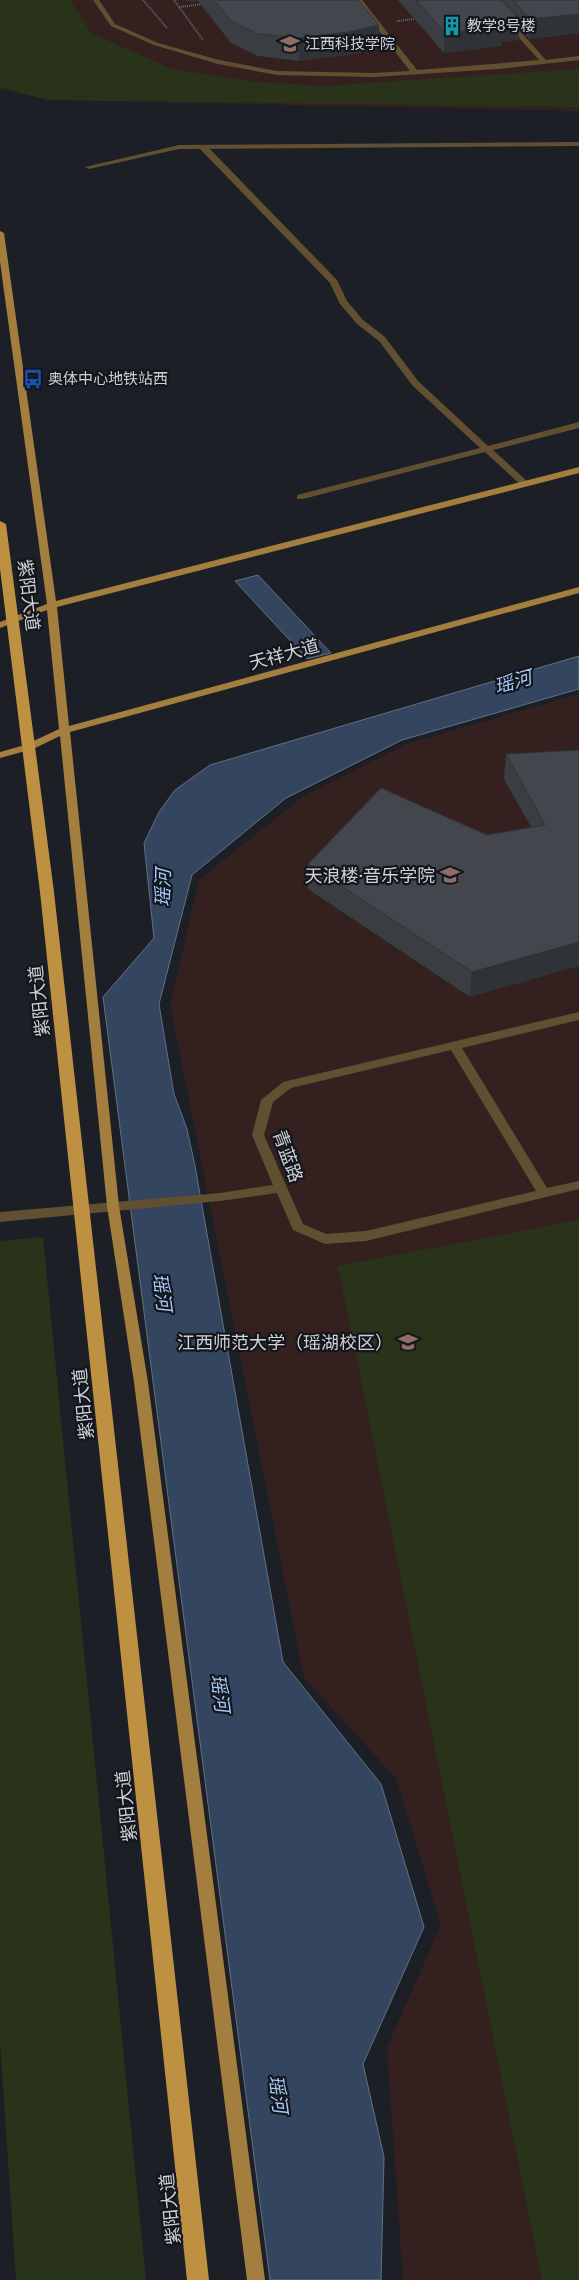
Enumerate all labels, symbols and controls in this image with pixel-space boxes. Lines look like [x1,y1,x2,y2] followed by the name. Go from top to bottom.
[441,15,463,37] building icon: 教学8号楼
[467,17,535,35] place label: 教学8号楼
[279,33,301,55] school or university icon: 江西科技学院
[305,35,395,53] place label: 江西科技学院
[22,368,44,390] bus stop icon: 奥体中心地铁站西
[48,370,168,388] place label: 奥体中心地铁站西
[14,558,44,632] street label: 紫阳大道
[247,635,321,673] street label: 天祥大道
[492,665,538,698] water label: 瑶河
[439,864,461,886] school or university icon: 天浪楼·音乐学院
[151,865,175,907] water label: 瑶河
[304,865,435,886] place label: 天浪楼·音乐学院
[25,964,53,1038] street label: 紫阳大道
[269,1127,307,1185] street label: 青蓝路
[148,1272,177,1316] water label: 瑶河
[397,1331,419,1353] school or university icon: 江西师范大学（瑶湖校区）
[177,1332,393,1353] place label: 江西师范大学（瑶湖校区）
[69,1367,97,1441] street label: 紫阳大道
[206,1673,235,1717] water label: 瑶河
[112,1769,140,1843] street label: 紫阳大道
[264,2074,293,2118] water label: 瑶河
[156,2172,184,2246] street label: 紫阳大道

